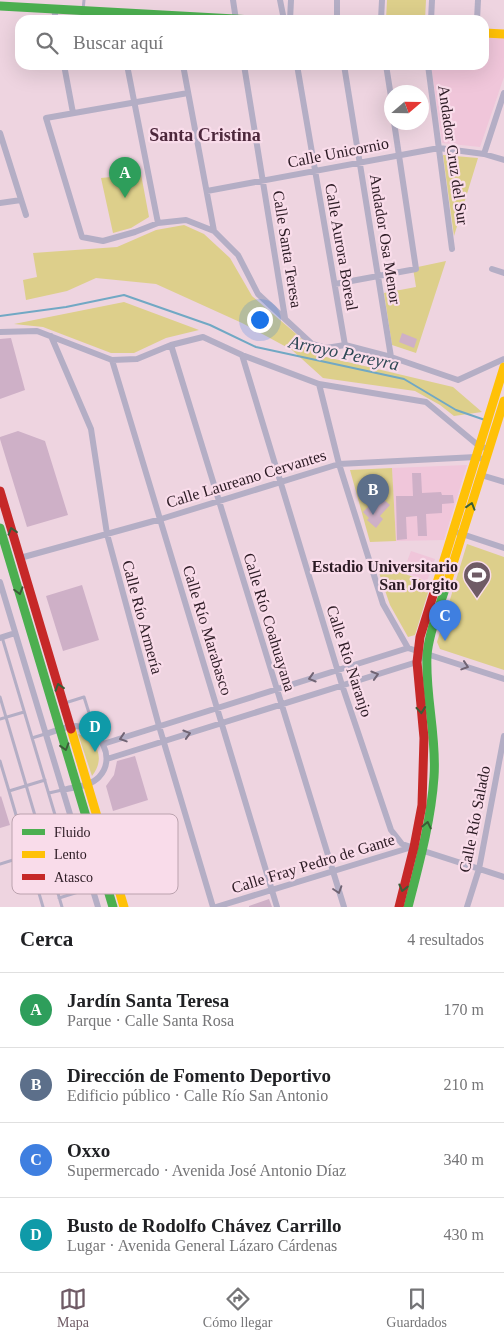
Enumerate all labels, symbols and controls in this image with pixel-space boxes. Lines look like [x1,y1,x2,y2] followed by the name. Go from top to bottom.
[15,15,489,70] search box
[33,29,61,57] icon: search
[73,32,163,53] text: Buscar aquí
[435,84,472,227] street label: Andador Cruz del Sur
[384,85,429,130] north arrow
[149,125,261,145] district label: Santa Cristina
[286,134,390,171] street label: Calle Unicornio
[109,157,141,198] pin: A
[367,173,404,306] street label: Andador Osa Menor
[322,182,361,313] street label: Calle Aurora Boreal
[270,189,305,309] street label: Calle Santa Teresa
[247,307,273,333] your location
[286,331,401,374] water label: Arroyo Pereyra
[164,446,328,511] street label: Calle Laureano Cervantes
[357,474,389,515] pin: B
[465,502,475,511] one-way arrow
[8,527,18,536] one-way arrow
[239,551,299,694] street label: Calle Río Coahuayana
[119,558,166,676] street label: Calle Río Armería
[312,558,458,594] place label: Estadio Universitario San Jorgito
[462,560,492,599] sports icon: Estadio Universitario San Jorgito
[180,563,235,697] street label: Calle Río Marabasco
[13,587,23,595] one-way arrow
[429,600,461,641] pin: C
[323,603,376,719] street label: Calle Río Naranjo
[460,660,469,670] one-way arrow
[371,671,379,681] one-way arrow
[308,673,316,683] one-way arrow
[54,683,64,691] one-way arrow
[416,707,427,715] one-way arrow
[79,711,111,752] pin: D
[182,730,190,740] one-way arrow
[120,732,128,742] one-way arrow
[60,742,70,751] one-way arrow
[456,764,493,874] street label: Calle Río Salado
[12,814,178,894] legend
[421,821,432,830] one-way arrow
[54,825,91,840] text: Fluido
[230,831,397,897] street label: Calle Fray Pedro de Gante
[54,847,87,862] text: Lento
[54,870,93,885] text: Atasco
[398,884,409,893] one-way arrow
[332,885,342,893] one-way arrow
[20,927,73,951] text: Cerca
[407,931,484,948] text: 4 resultados
[67,990,229,1011] text: Jardín Santa Teresa
[30,1001,42,1018] text: A
[444,1001,484,1018] text: 170 m
[67,1012,234,1029] text: Parque · Calle Santa Rosa
[67,1065,331,1086] text: Dirección de Fomento Deportivo
[31,1076,41,1093] text: B
[444,1076,484,1093] text: 210 m
[67,1087,328,1104] text: Edificio público · Calle Río San Antonio
[67,1140,110,1161] text: Oxxo
[30,1151,42,1168] text: C
[444,1151,484,1168] text: 340 m
[67,1162,346,1179] text: Supermercado · Avenida José Antonio Díaz
[67,1215,341,1236] text: Busto de Rodolfo Chávez Carrillo
[30,1226,42,1243] text: D
[444,1226,484,1243] text: 430 m
[67,1237,337,1254] text: Lugar · Avenida General Lázaro Cárdenas
[57,1285,89,1331] tab: Mapa
[203,1285,272,1331] tab: Cómo llegar
[386,1285,447,1331] tab: Guardados

